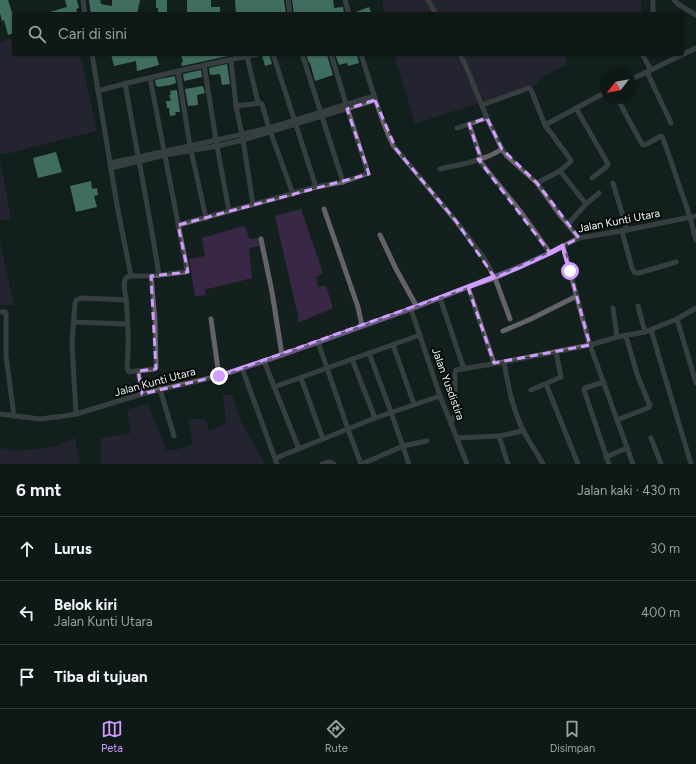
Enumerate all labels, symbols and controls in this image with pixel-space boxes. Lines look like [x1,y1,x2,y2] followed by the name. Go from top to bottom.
[12,12,684,56] search box
[26,23,48,45] icon: search
[58,25,127,43] text: Cari di sini
[600,68,636,104] north arrow
[577,207,661,235] street label: Jalan Kunti Utara
[561,262,579,280] route start
[429,346,467,422] street label: Jalan Yusdistira
[113,365,197,399] street label: Jalan Kunti Utara
[210,367,228,385] route end
[16,480,61,500] text: 6 mnt
[577,483,680,498] text: Jalan kaki · 430 m
[16,538,38,560] icon: ahead
[54,540,92,558] text: Lurus
[650,541,680,556] text: 30 m
[54,596,117,614] text: Belok kiri
[16,602,38,624] icon: left
[641,605,680,620] text: 400 m
[54,614,153,629] text: Jalan Kunti Utara
[16,666,38,688] icon: arrive
[54,668,148,686] text: Tiba di tujuan
[101,718,123,755] tab: Peta
[325,718,348,755] tab: Rute
[550,718,595,755] tab: Disimpan

